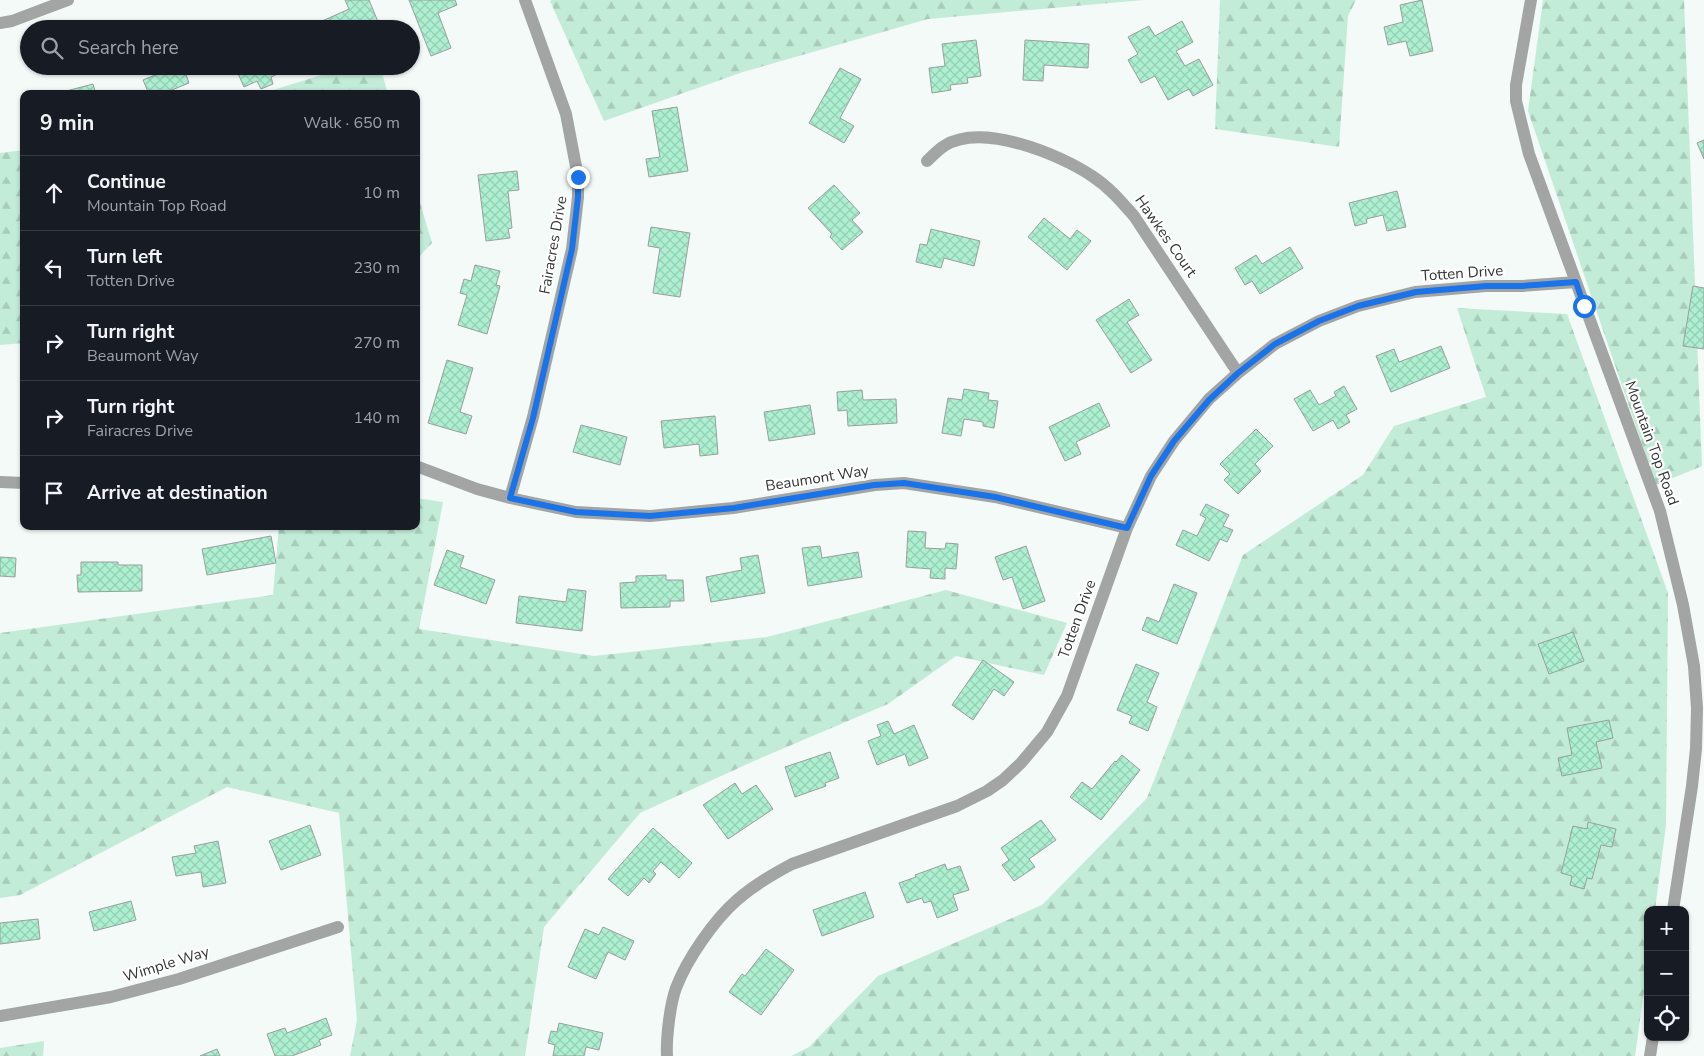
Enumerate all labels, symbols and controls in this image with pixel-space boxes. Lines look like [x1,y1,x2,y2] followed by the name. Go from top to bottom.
[20,20,420,75] search box
[38,34,66,62] icon: search
[78,35,179,61] text: Search here
[40,109,94,137] text: 9 min
[304,112,400,134] text: Walk · 650 m
[567,166,590,189] route end
[87,169,166,195] text: Continue
[40,179,68,207] icon: ahead
[363,182,400,204] text: 10 m
[1130,191,1202,282] street label: Hawkes Court
[535,194,571,296] street label: Fairacres Drive
[87,195,227,217] text: Mountain Top Road
[87,244,162,270] text: Turn left
[40,254,68,282] icon: left
[353,257,400,279] text: 230 m
[1420,260,1504,286] street label: Totten Drive
[87,270,175,292] text: Totten Drive
[1573,295,1596,318] route start
[87,319,174,345] text: Turn right
[40,329,68,357] icon: right
[353,332,400,354] text: 270 m
[87,345,199,367] text: Beaumont Way
[1620,378,1684,508] street label: Mountain Top Road
[87,394,174,420] text: Turn right
[40,404,68,432] icon: right
[353,407,400,429] text: 140 m
[87,420,193,442] text: Fairacres Drive
[764,460,870,496] street label: Beaumont Way
[40,479,68,507] icon: arrive
[87,480,268,506] text: Arrive at destination
[1054,577,1100,661] street label: Totten Drive
[1644,906,1689,1041] map controls
[1644,906,1689,951] button: +
[121,941,212,987] street label: Wimple Way
[1644,951,1689,996] button: −
[1644,996,1689,1041] button: locate

